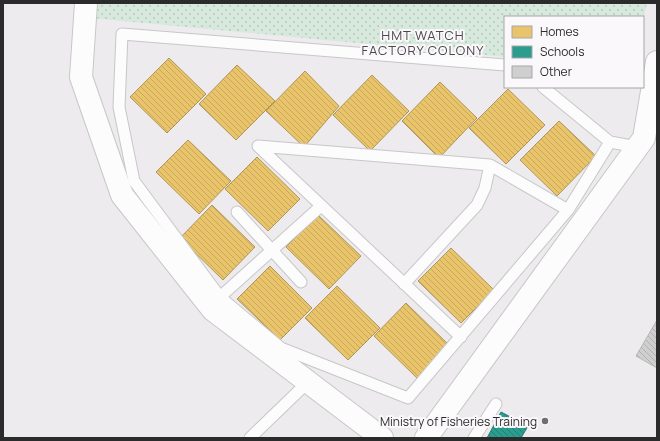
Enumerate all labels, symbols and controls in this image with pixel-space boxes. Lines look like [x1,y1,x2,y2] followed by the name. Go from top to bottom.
[504,16,644,88] legend
[540,23,579,40] text: Homes
[362,26,484,59] district label: HMT WATCH FACTORY COLONY
[540,43,584,60] text: Schools
[540,63,573,80] text: Other
[380,413,537,430] place label: Ministry of Fisheries Training
[540,416,550,426] marker: Ministry of Fisheries Training

